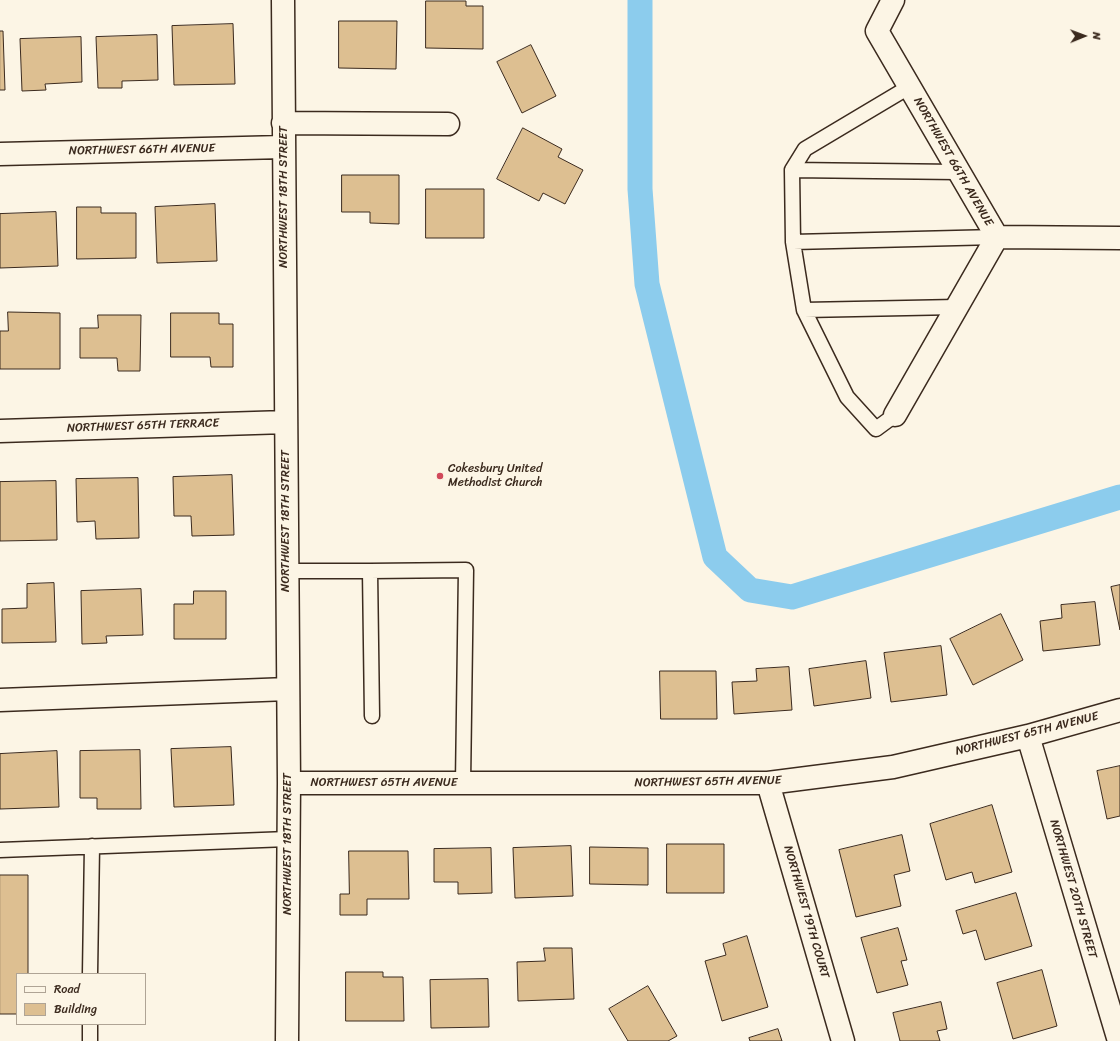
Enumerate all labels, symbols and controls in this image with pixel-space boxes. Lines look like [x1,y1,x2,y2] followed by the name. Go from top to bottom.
[1064,16,1104,56] north arrow
[1087,32,1106,40] text: N
[910,95,996,229] street label: NORTHWEST 66TH AVENUE
[277,126,291,268] street label: NORTHWEST 18TH STREET
[69,142,215,158] street label: NORTHWEST 66TH AVENUE
[67,416,219,436] street label: NORTHWEST 65TH TERRACE
[279,450,293,592] street label: NORTHWEST 18TH STREET
[448,462,543,490] place label: Cokesbury United Methodist Church
[435,471,445,481] marker: Cokesbury United Methodist Church
[954,709,1100,759] street label: NORTHWEST 65TH AVENUE
[281,773,295,915] street label: NORTHWEST 18TH STREET
[634,774,782,790] street label: NORTHWEST 65TH AVENUE
[311,776,457,790] street label: NORTHWEST 65TH AVENUE
[1046,818,1100,960] street label: NORTHWEST 20TH STREET
[780,844,832,980] street label: NORTHWEST 19TH COURT
[16,973,146,1025] legend
[54,978,80,1000] text: Road
[54,998,97,1020] text: Building

